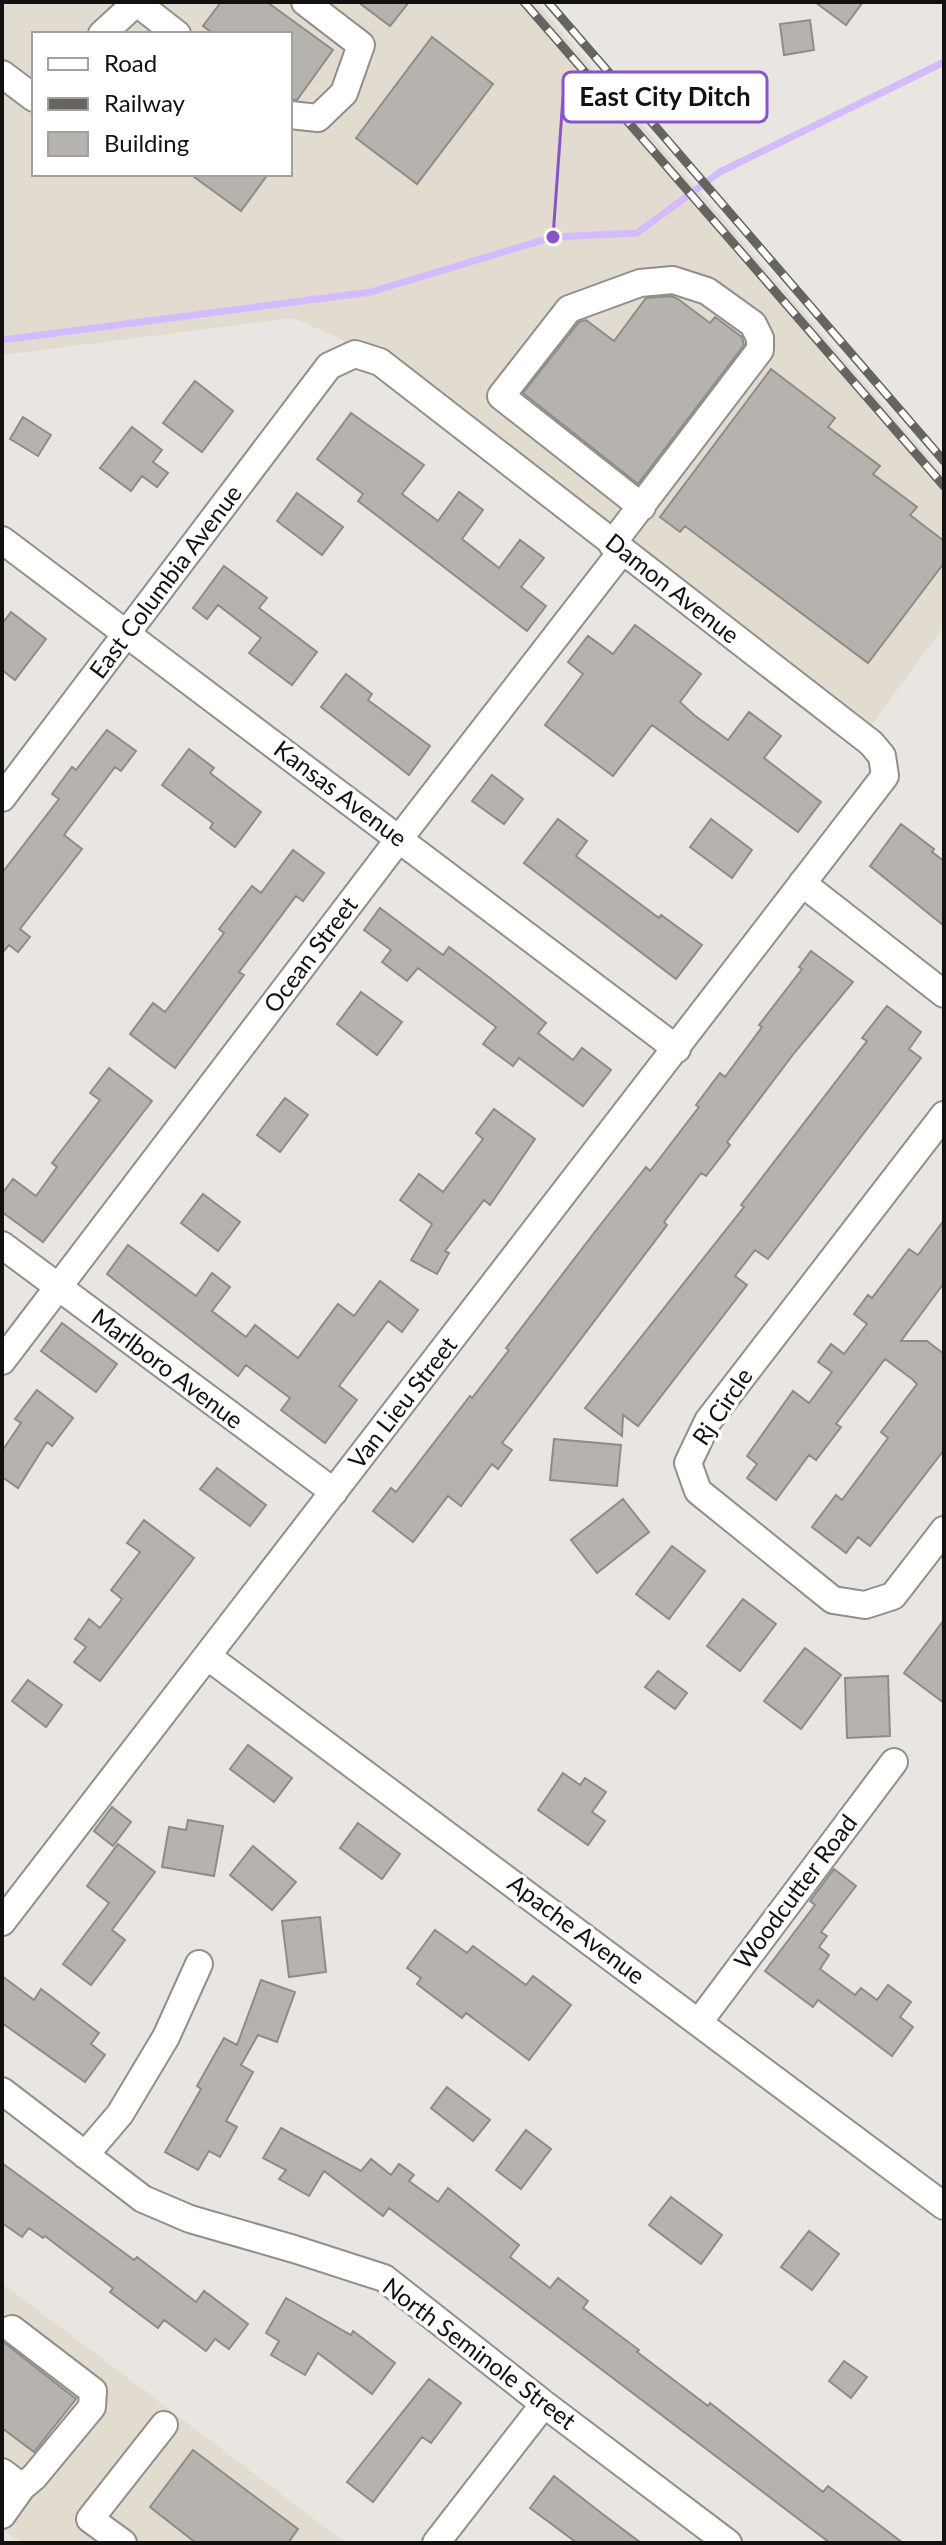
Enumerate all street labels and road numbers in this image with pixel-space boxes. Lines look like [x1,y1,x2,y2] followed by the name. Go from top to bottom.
[83,479,247,684] street label: East Columbia Avenue
[600,527,745,649] street label: Damon Avenue
[269,733,413,852] street label: Kansas Avenue
[257,890,363,1018] street label: Ocean Street
[87,1301,249,1434] street label: Marlboro Avenue
[341,1330,463,1474] street label: Van Lieu Street
[686,1362,758,1450] street label: Rj Circle
[727,1808,862,1974] street label: Woodcutter Road
[503,1868,651,1990] street label: Apache Avenue
[378,2271,582,2435] street label: North Seminole Street

